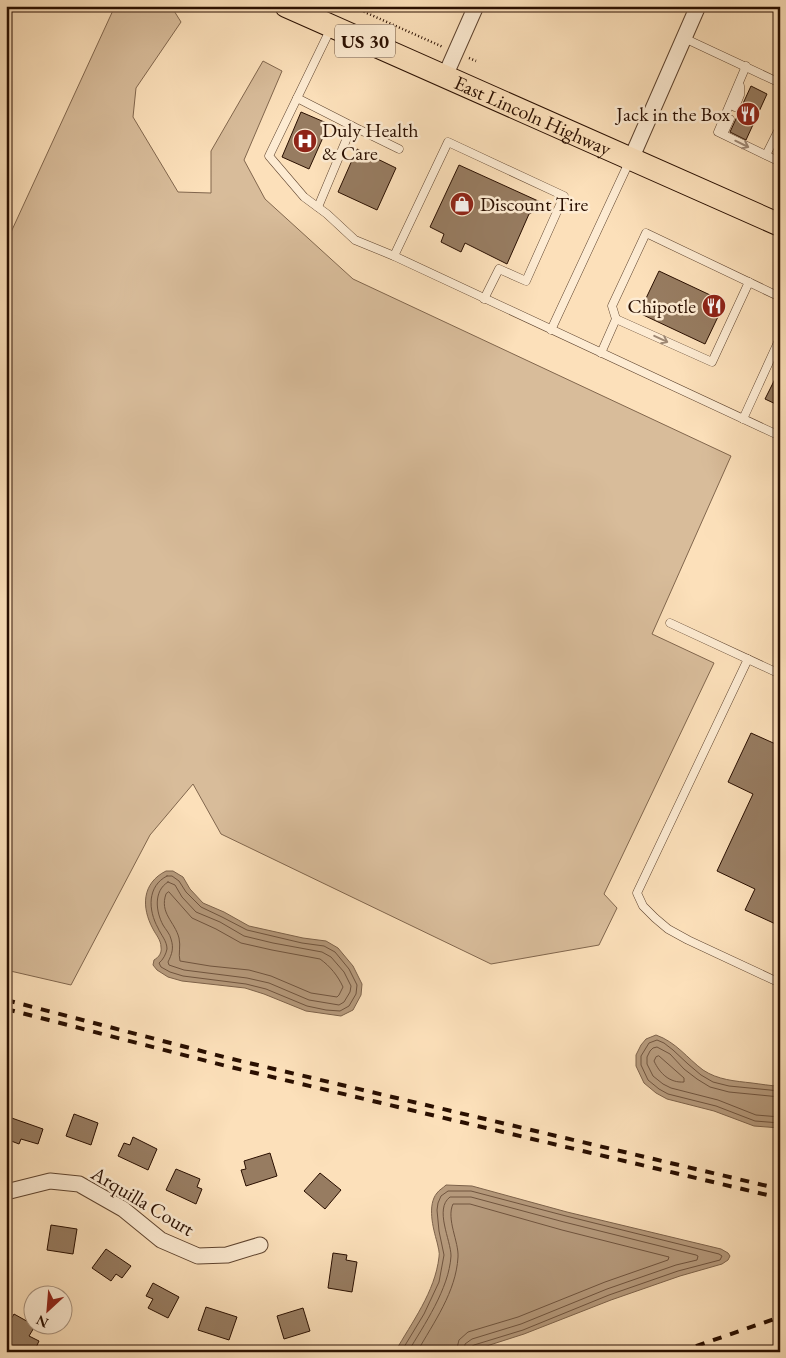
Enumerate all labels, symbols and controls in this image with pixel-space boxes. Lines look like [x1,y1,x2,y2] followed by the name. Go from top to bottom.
[335,24,395,58] road number: US 30
[450,69,616,162] street label: East Lincoln Highway
[614,101,730,127] place label: Jack in the Box
[735,101,761,127] restaurant icon: Jack in the Box
[322,117,419,166] place label: Duly Health & Care
[292,128,318,154] hospital icon: Duly Health & Care
[734,139,749,149] one-way arrow
[449,191,475,217] shop icon: Discount Tire
[480,191,588,217] place label: Discount Tire
[627,293,696,319] place label: Chipotle
[701,293,727,319] restaurant icon: Chipotle
[653,335,668,345] one-way arrow
[86,1160,200,1242] street label: Arquilla Court
[22,1286,72,1336] north arrow
[33,1311,51,1332] text: N

